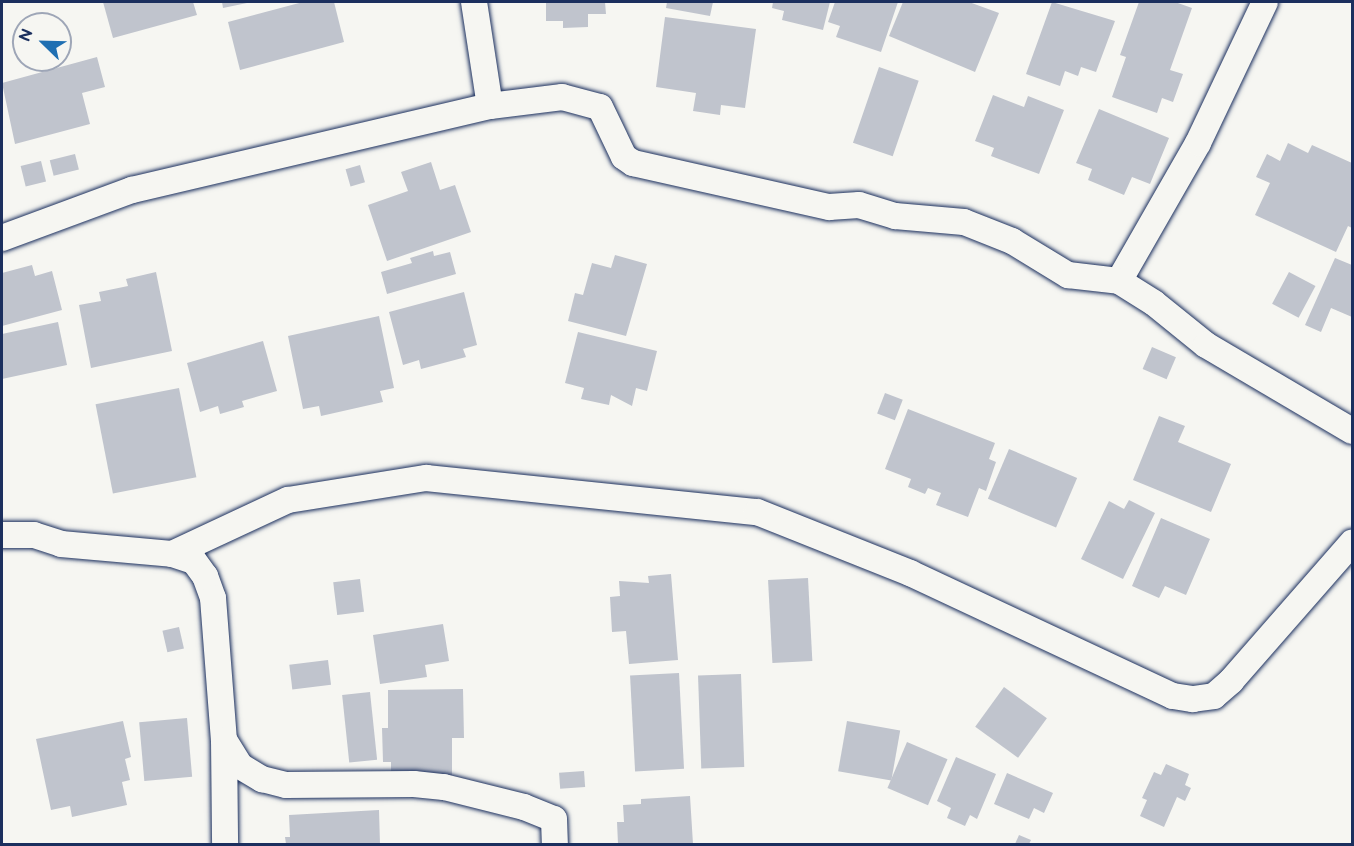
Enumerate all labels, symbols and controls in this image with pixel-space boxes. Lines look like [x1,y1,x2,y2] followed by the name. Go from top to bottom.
[12,12,72,72] north arrow
[16,26,38,45] text: N

